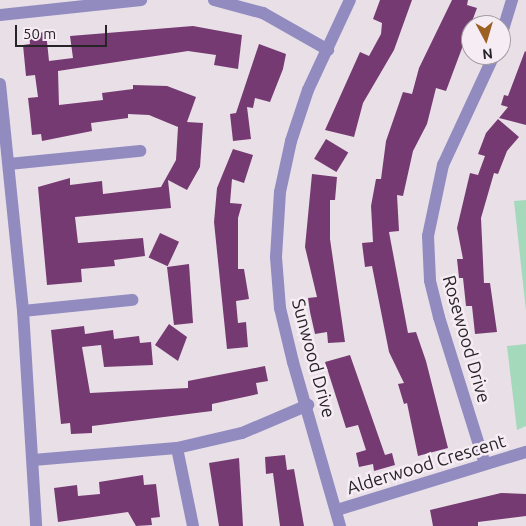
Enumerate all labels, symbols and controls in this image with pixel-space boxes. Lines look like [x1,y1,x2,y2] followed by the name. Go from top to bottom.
[18,15,110,47] scale bar
[461,15,511,65] north arrow
[23,25,56,42] text: 50 m
[481,45,494,62] text: N
[438,273,496,405] street label: Rosewood Drive
[288,296,340,420] street label: Sunwood Drive
[344,430,508,498] street label: Alderwood Crescent

